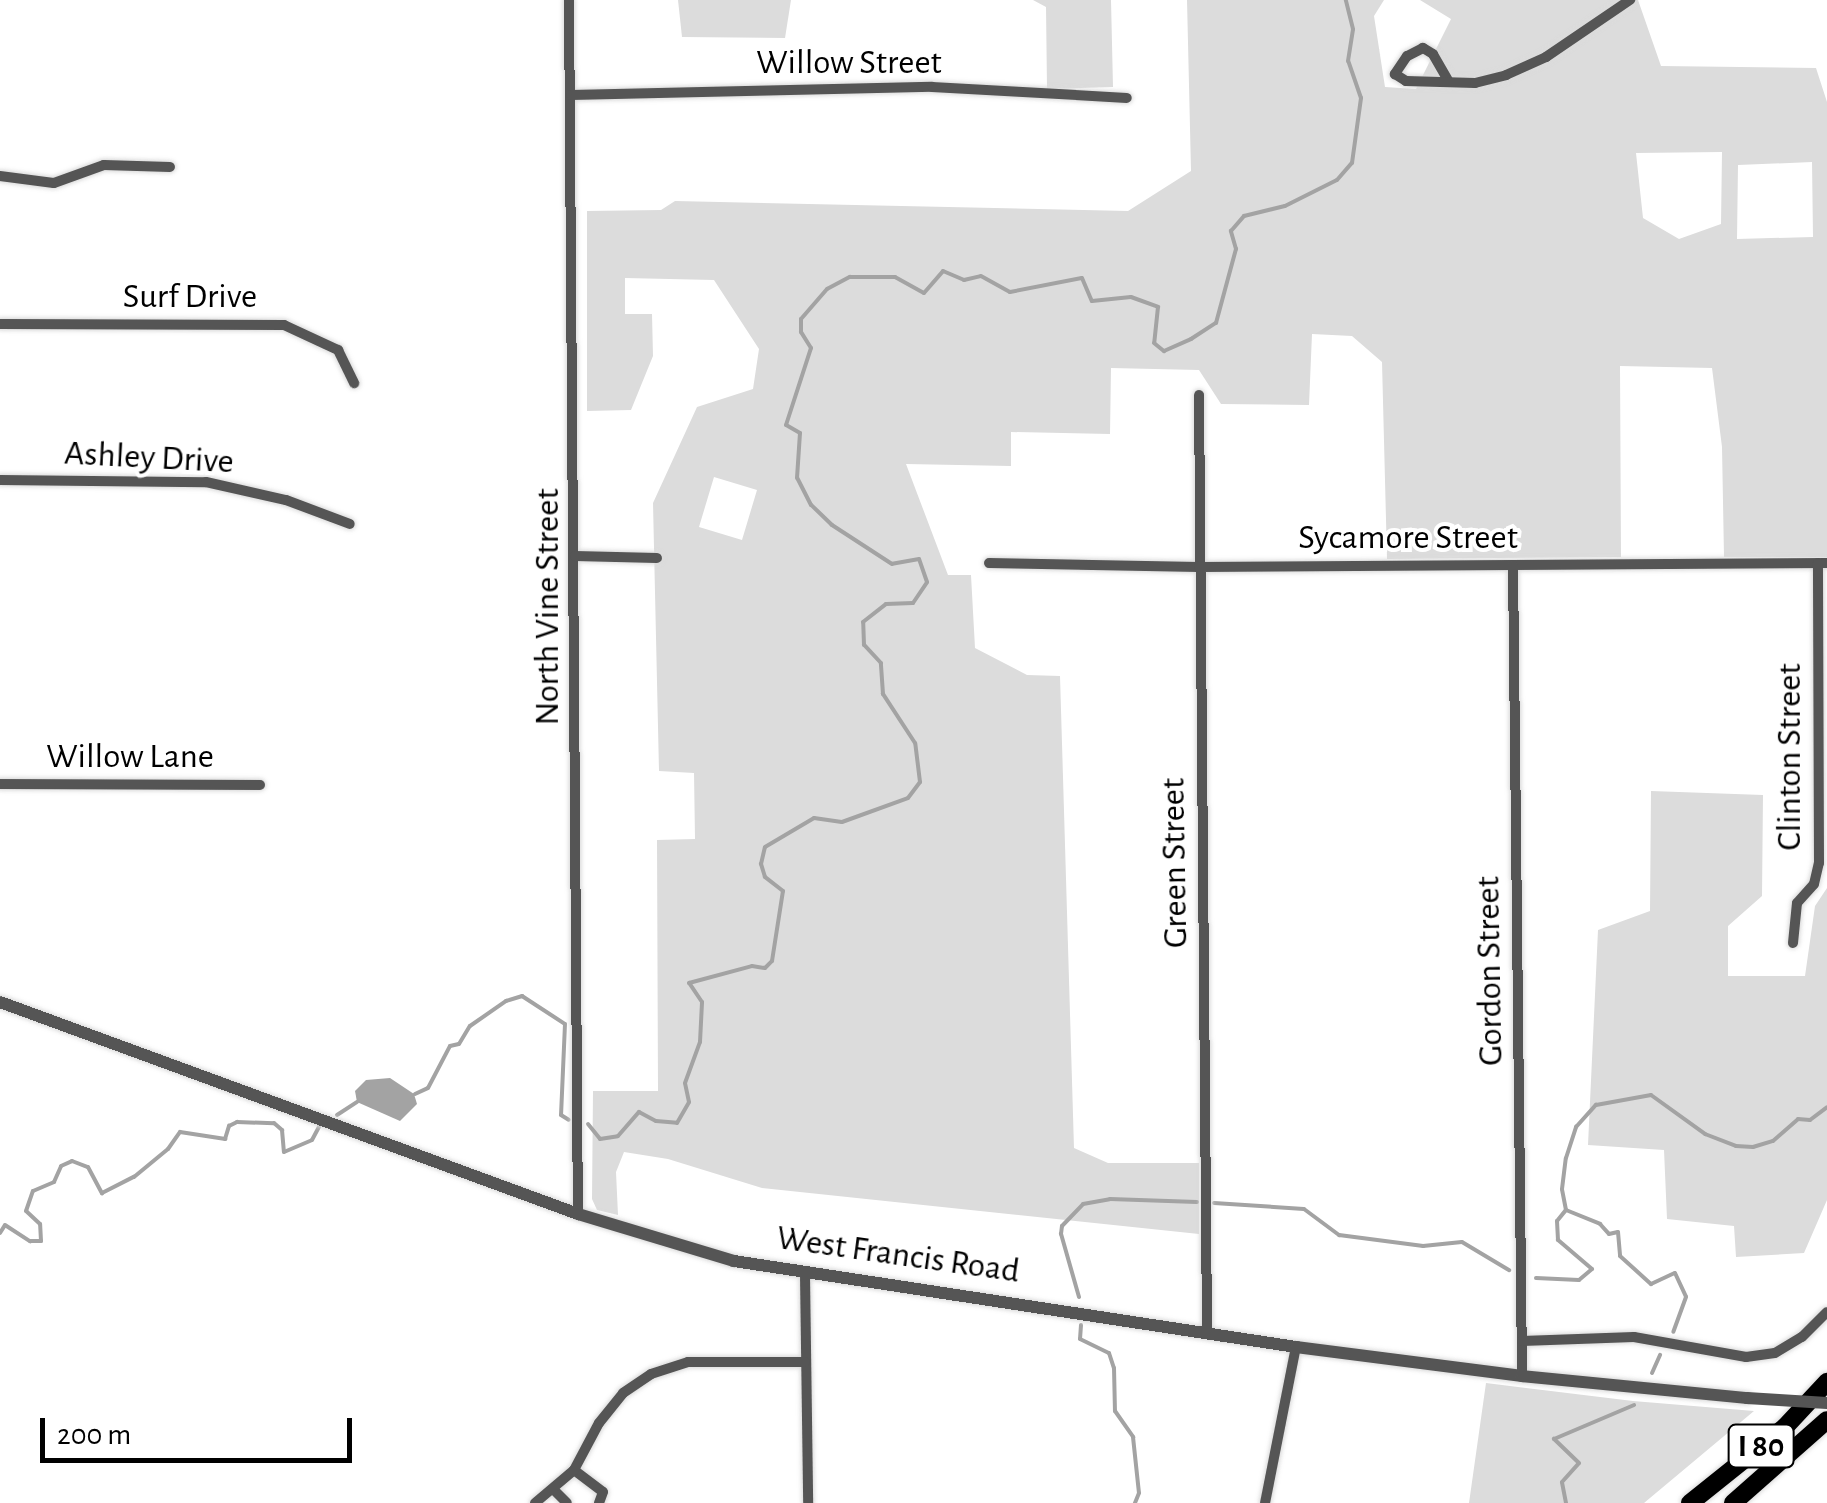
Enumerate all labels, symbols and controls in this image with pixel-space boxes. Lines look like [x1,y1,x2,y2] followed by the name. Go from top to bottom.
[756,42,942,84] street label: Willow Street
[123,276,257,318] street label: Surf Drive
[63,433,235,483] street label: Ashley Drive
[527,488,569,726] street label: North Vine Street
[1298,517,1518,559] street label: Sycamore Street
[1769,663,1811,851] street label: Clinton Street
[46,736,214,778] street label: Willow Lane
[1153,778,1197,948] street label: Green Street
[1467,876,1513,1066] street label: Gordon Street
[774,1217,1022,1293] street label: West Francis Road
[45,1398,358,1460] scale bar
[1726,1419,1796,1473] road number: I 80
[57,1420,131,1450] text: 200 m

